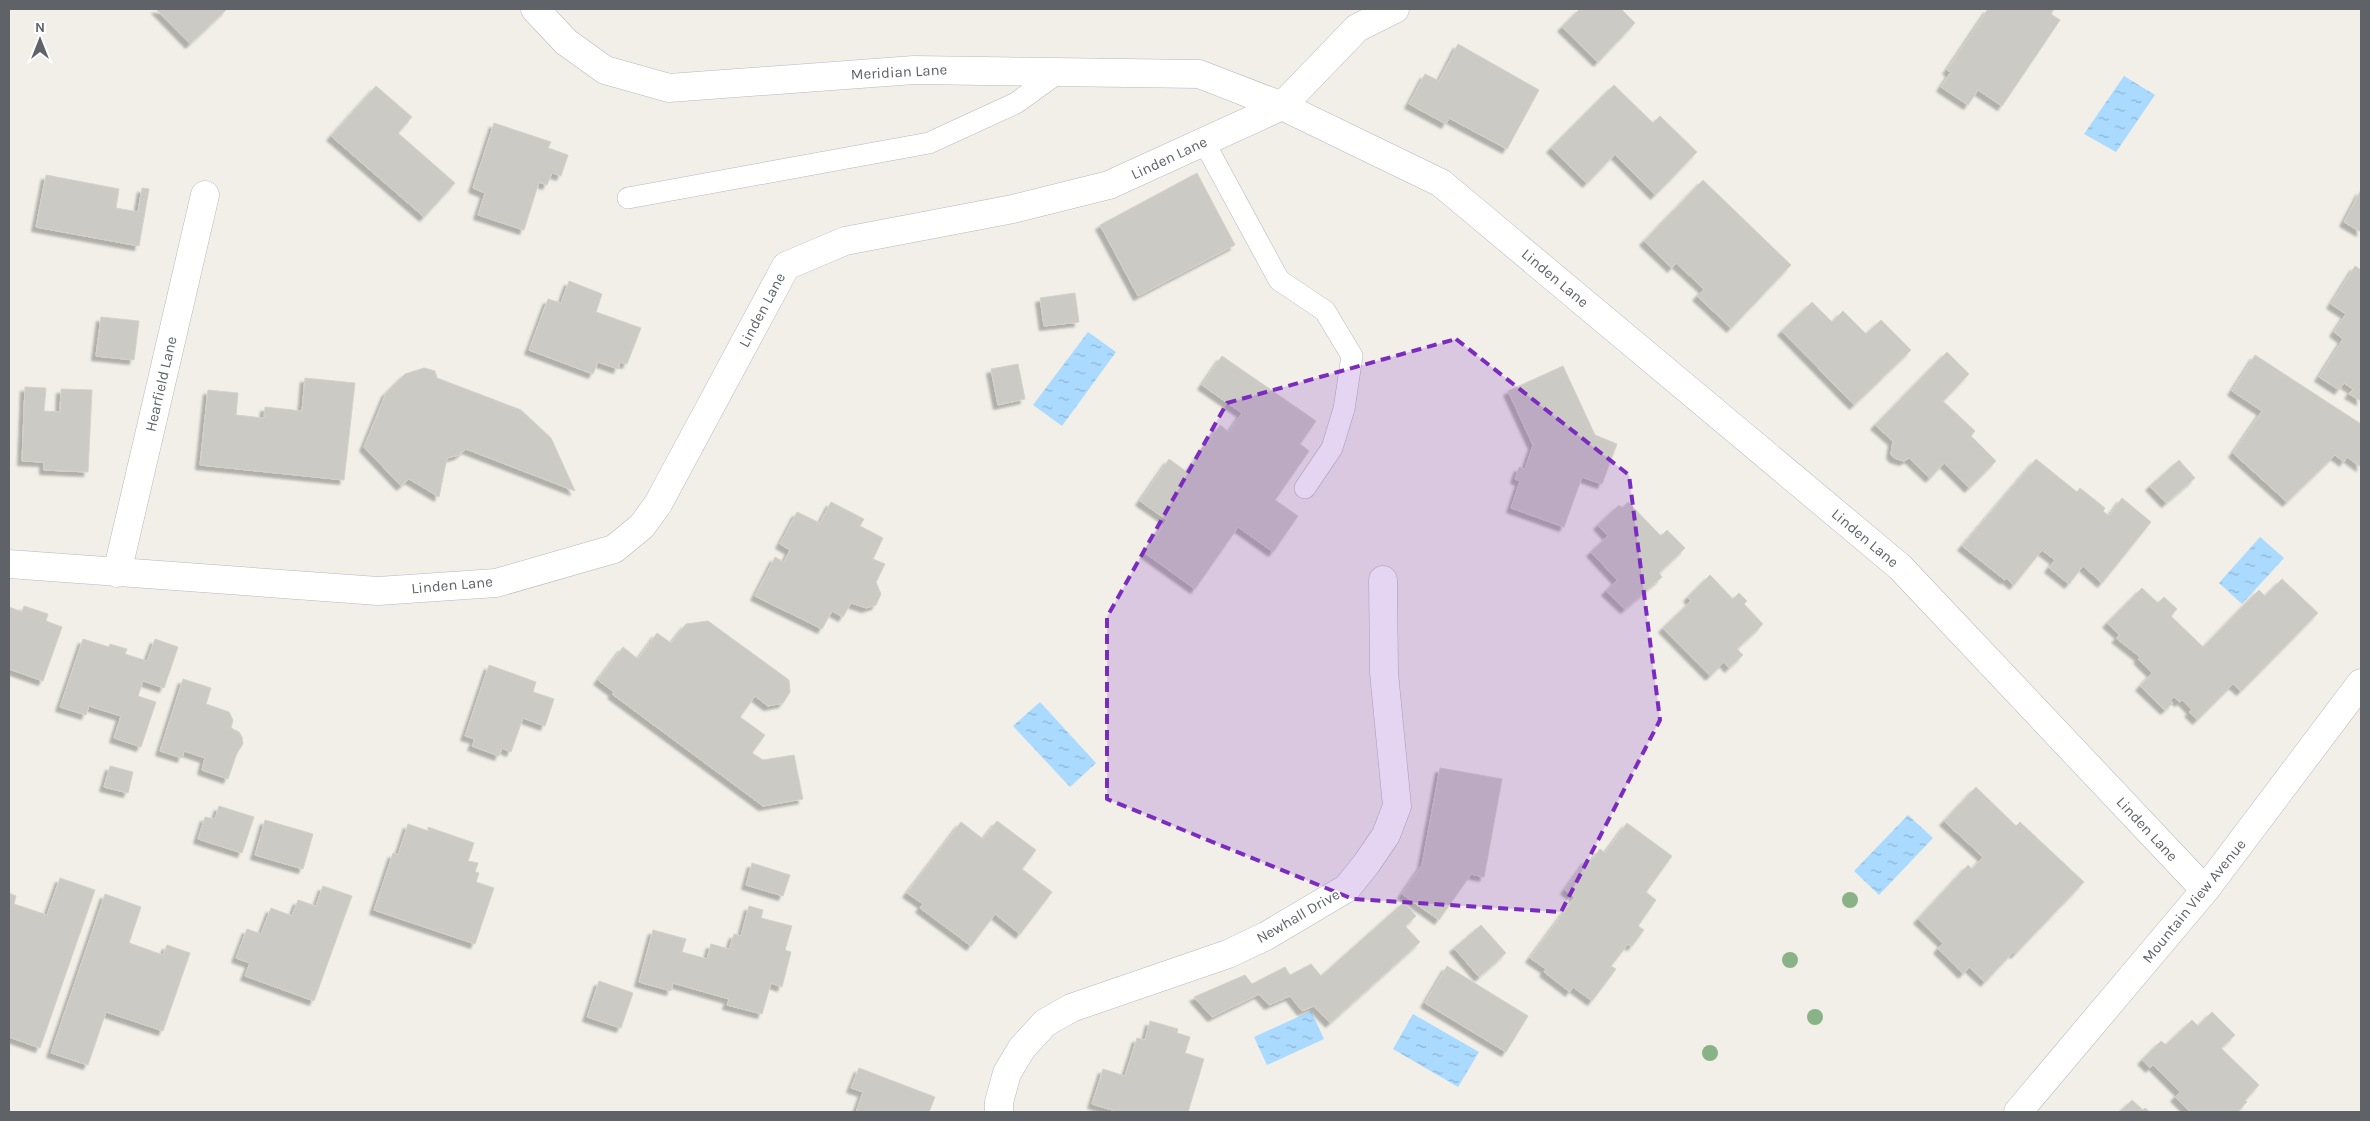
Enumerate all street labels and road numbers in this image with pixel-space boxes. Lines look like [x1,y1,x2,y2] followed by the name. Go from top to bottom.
[850,60,948,84] street label: Meridian Lane
[1128,133,1210,183] street label: Linden Lane
[1518,245,1592,311] street label: Linden Lane
[735,270,789,350] street label: Linden Lane
[141,335,181,433] street label: Hearfield Lane
[1828,505,1902,571] street label: Linden Lane
[410,572,494,598] street label: Linden Lane
[2113,793,2181,865] street label: Linden Lane
[2138,835,2250,967] street label: Mountain View Avenue
[1253,885,1343,947] street label: Newhall Drive

